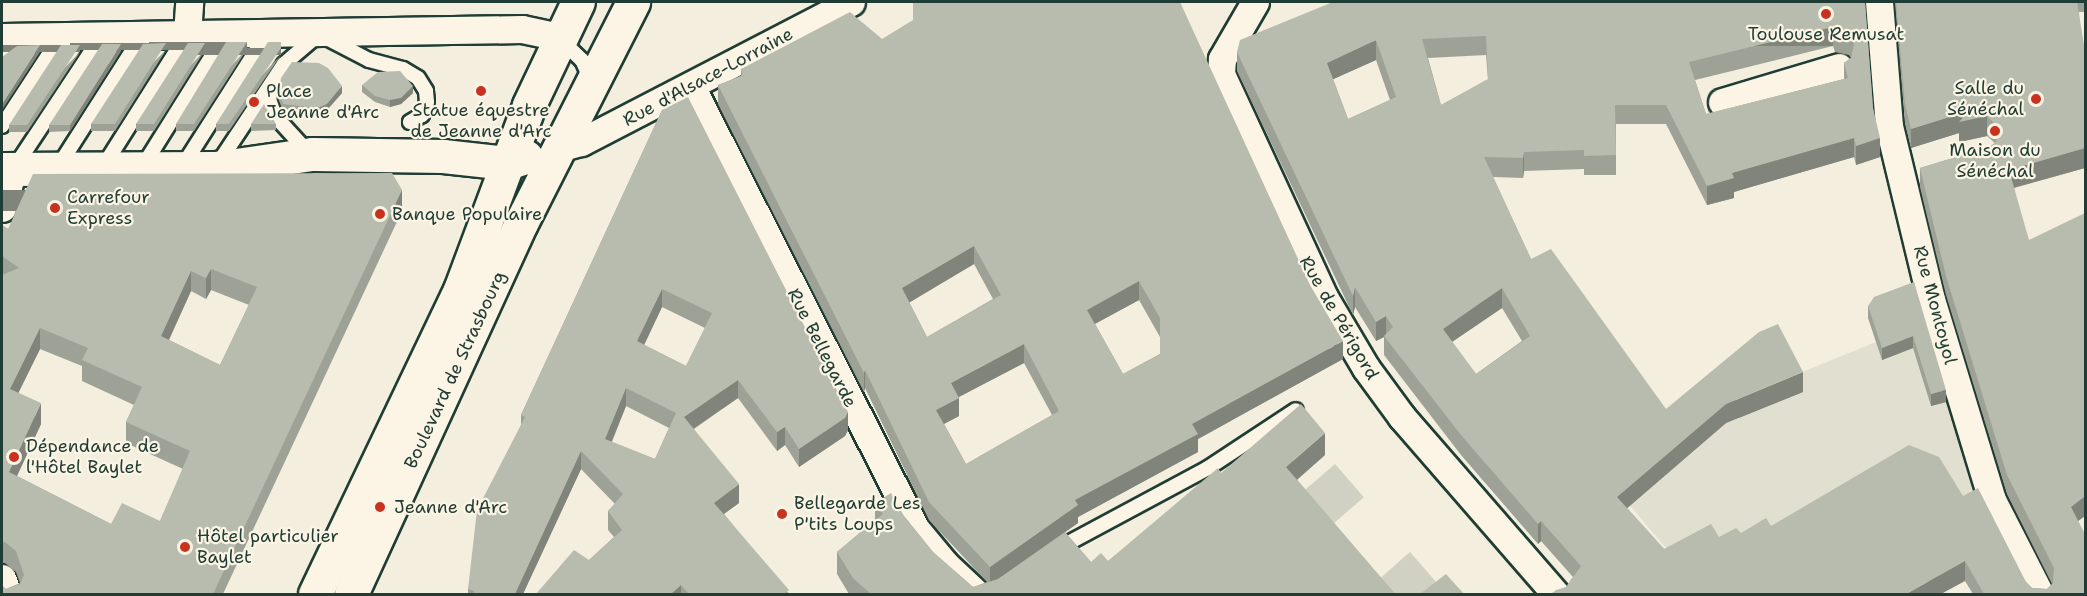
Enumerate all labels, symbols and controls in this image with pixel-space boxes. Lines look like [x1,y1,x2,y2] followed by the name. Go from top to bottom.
[1819,7,1833,21] marker: Toulouse Remusat
[619,23,797,131] street label: Rue d'Alsace-Lorraine
[1748,23,1904,45] place label: Toulouse Remusat
[1947,78,2024,121] place label: Salle du Sénéchal
[266,81,379,124] place label: Place Jeanne d'Arc
[474,84,488,98] marker: Statue équestre de Jeanne d'Arc
[2029,92,2043,106] marker: Salle du Sénéchal
[247,95,261,109] marker: Place Jeanne d'Arc
[411,100,551,142] place label: Statue équestre de Jeanne d'Arc
[1988,124,2002,138] marker: Maison du Sénéchal
[1949,140,2041,182] place label: Maison du Sénéchal
[67,187,150,230] place label: Carrefour Express
[48,201,62,215] marker: Carrefour Express
[392,203,542,225] place label: Banque Populaire
[373,207,387,221] marker: Banque Populaire
[1909,243,1961,367] street label: Rue Montoyol
[1295,252,1383,384] street label: Rue de Périgord
[400,268,510,472] street label: Boulevard de Strasbourg
[783,285,861,411] street label: Rue Bellegarde
[26,436,159,478] place label: Dépendance de l'Hôtel Baylet
[7,450,21,464] marker: Dépendance de l'Hôtel Baylet
[794,493,921,536] place label: Bellegarde Les P'tits Loups
[394,496,507,518] place label: Jeanne d'Arc
[371,498,389,516] marker: Jeanne d'Arc
[775,507,789,521] marker: Bellegarde Les P'tits Loups
[197,526,339,568] place label: Hôtel particulier Baylet
[178,540,192,554] marker: Hôtel particulier Baylet

